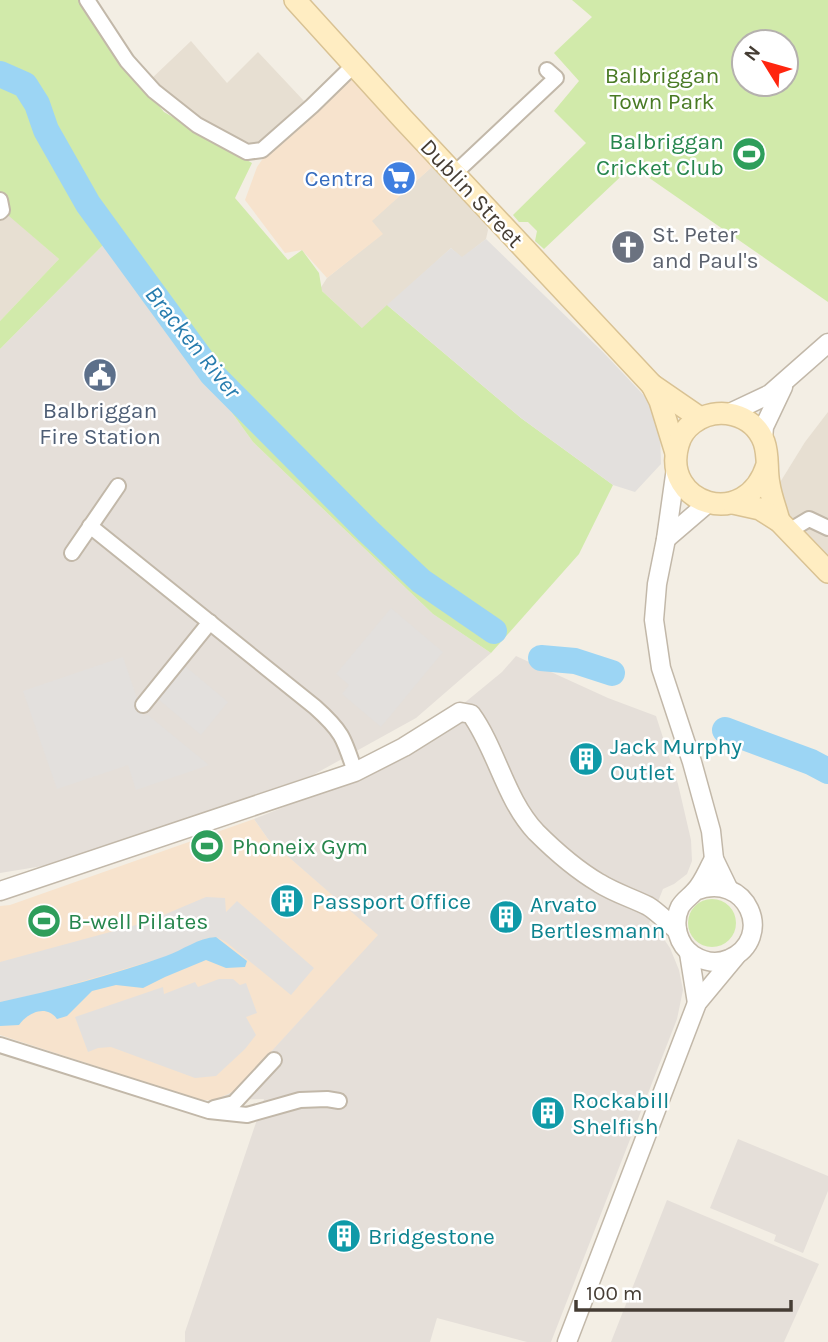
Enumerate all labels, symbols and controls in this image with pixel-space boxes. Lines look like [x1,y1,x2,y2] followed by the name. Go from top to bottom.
[730,28,800,98] north arrow
[739,41,765,65] text: N
[605,62,719,115] park label: Balbriggan Town Park
[596,128,724,181] place label: Balbriggan Cricket Club
[415,133,529,253] street label: Dublin Street
[730,135,768,173] sports icon: Balbriggan Cricket Club
[380,159,418,197] supermarket icon: Centra
[305,165,374,192] place label: Centra
[652,221,759,274] place label: St. Peter and Paul's
[609,228,647,266] church icon: St. Peter and Paul's
[139,280,247,404] water label: Bracken River
[81,356,119,394] public building icon: Balbriggan Fire Station
[39,397,161,450] place label: Balbriggan Fire Station
[610,733,742,786] place label: Jack Murphy Outlet
[567,740,605,778] building icon: Jack Murphy Outlet
[188,827,226,865] sports icon: Phoneix Gym
[232,833,368,860] place label: Phoneix Gym
[268,882,306,920] building icon: Passport Office
[312,888,471,915] place label: Passport Office
[530,891,665,944] place label: Arvato Bertlesmann
[487,898,525,936] building icon: Arvato Bertlesmann
[25,902,63,940] sports icon: B-well Pilates
[68,908,208,935] place label: B-well Pilates
[572,1087,670,1140] place label: Rockabill Shelfish
[529,1094,567,1132] building icon: Rockabill Shelfish
[325,1217,363,1255] building icon: Bridgestone
[368,1223,495,1250] place label: Bridgestone
[576,1268,791,1312] scale bar
[586,1281,643,1305] text: 100 m

